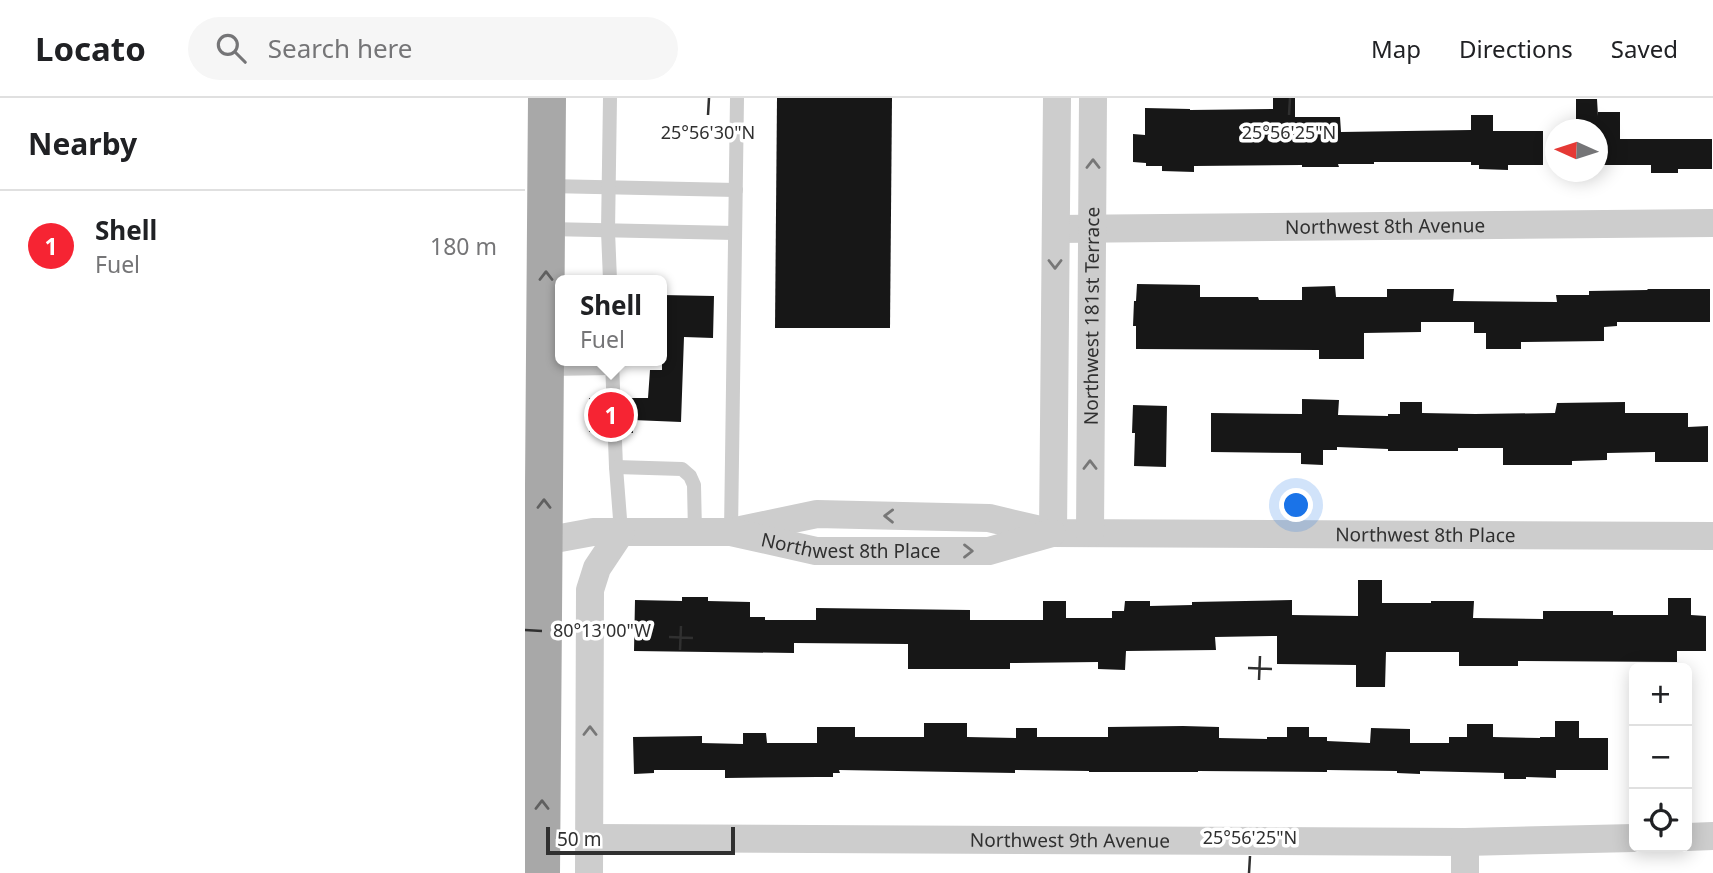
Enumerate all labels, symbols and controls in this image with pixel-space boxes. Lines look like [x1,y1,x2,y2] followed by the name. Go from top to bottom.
[188,17,678,80] search box
[35,26,146,71] text: Locato
[212,29,250,67] icon: search
[268,30,413,66] text: Search here
[1371,32,1421,65] text: Map
[1459,32,1573,65] text: Directions
[1611,32,1678,65] text: Saved
[1545,119,1608,182] north arrow
[661,120,755,144] text: 25°56'30"N
[1242,120,1336,144] text: 25°56'25"N
[28,123,137,164] text: Nearby
[1085,158,1101,169] one-way arrow
[1078,207,1105,425] street label: Northwest 181st Terrace
[95,212,157,248] text: Shell
[1285,212,1485,240] street label: Northwest 8th Avenue
[44,230,58,262] text: 1
[430,230,497,262] text: 180 m
[95,248,140,280] text: Fuel
[1048,259,1063,270] one-way arrow
[538,271,554,281] one-way arrow
[555,275,667,366] popup
[580,287,642,323] text: Shell
[580,323,625,355] text: Fuel
[588,389,634,441] pin: 1
[1082,459,1098,470] one-way arrow
[1279,488,1313,522] your location
[536,498,552,509] one-way arrow
[883,508,894,523] one-way arrow
[1335,521,1516,548] street label: Northwest 8th Place
[759,526,940,564] street label: Northwest 8th Place
[964,543,974,559] one-way arrow
[553,618,651,642] text: 80°13'00"W
[1629,663,1692,852] map controls
[1629,663,1692,726] button: +
[582,726,598,736] one-way arrow
[1629,726,1692,789] button: −
[1629,789,1692,852] button: locate
[534,799,550,810] one-way arrow
[546,824,735,856] scale bar
[1203,825,1297,849] text: 25°56'25"N
[557,826,601,852] text: 50 m
[970,827,1170,854] street label: Northwest 9th Avenue

